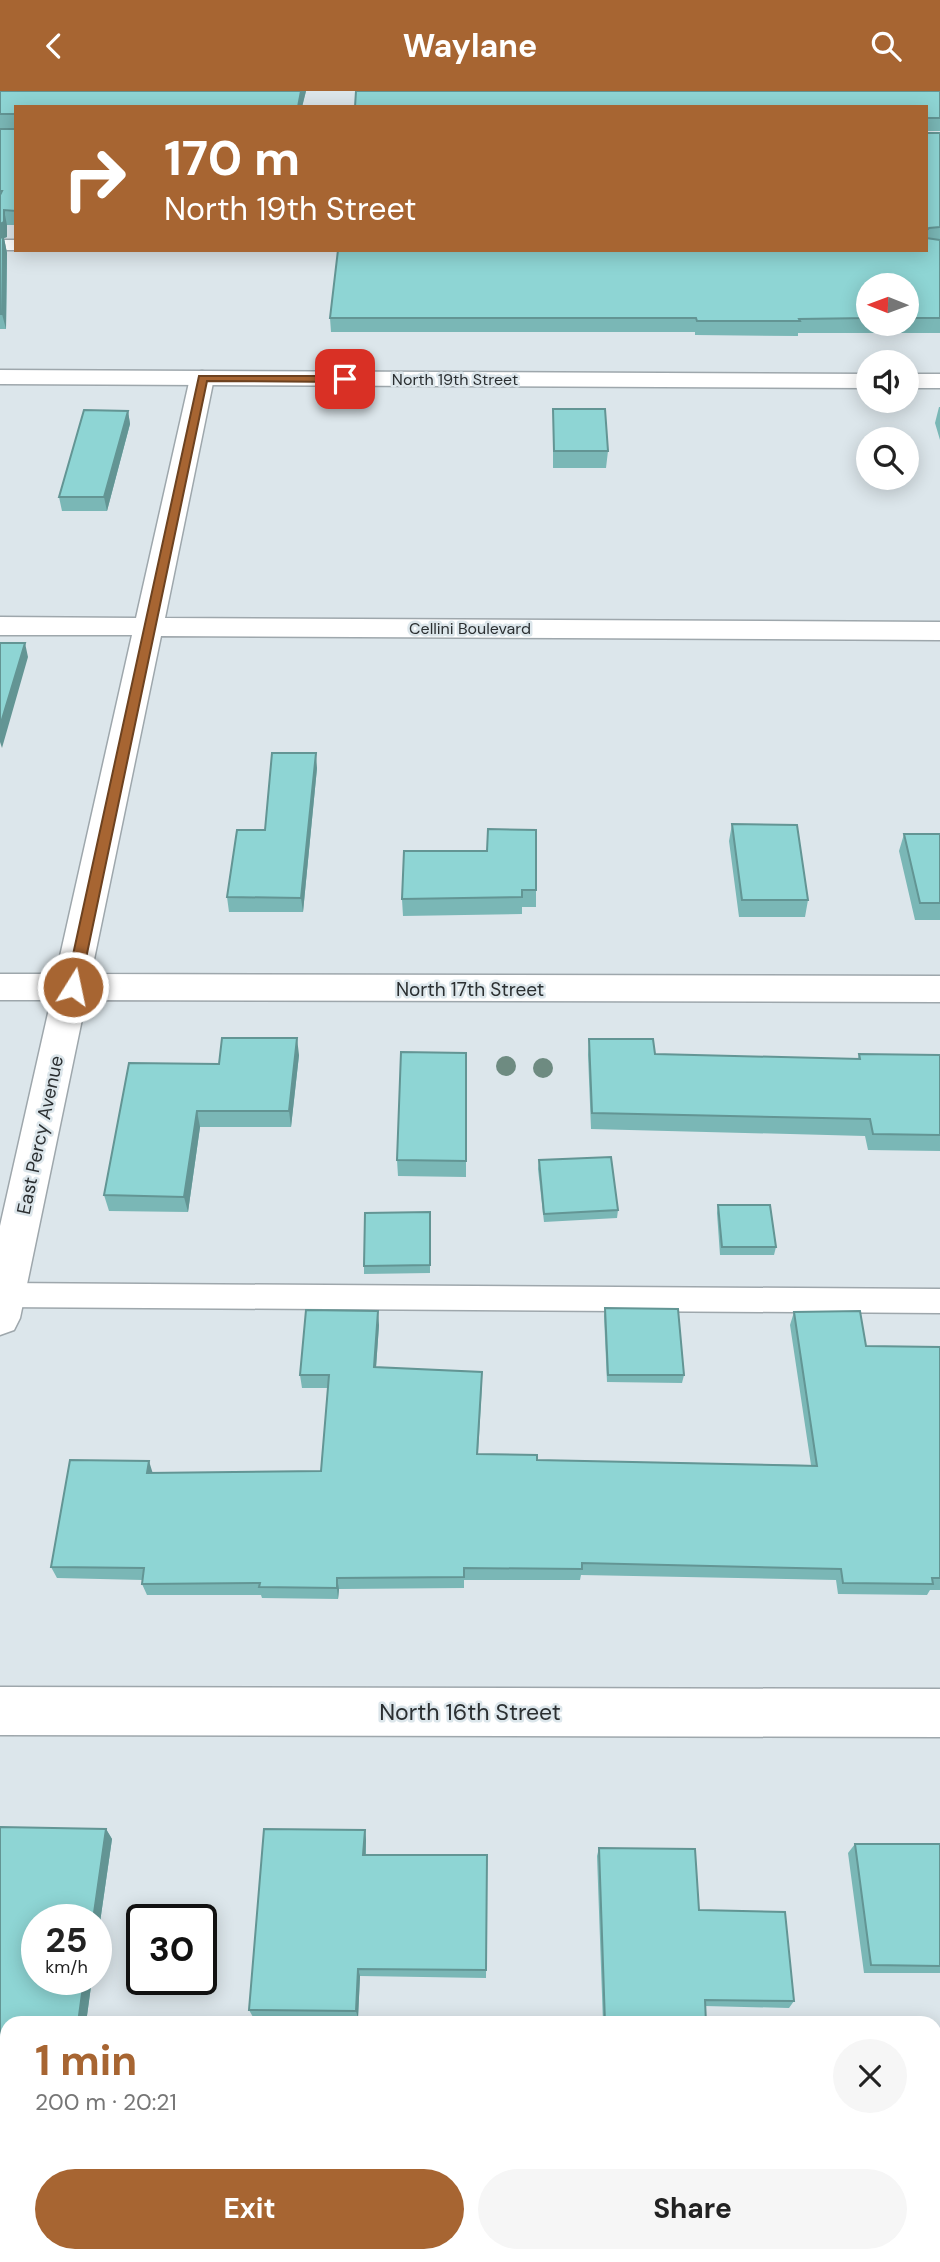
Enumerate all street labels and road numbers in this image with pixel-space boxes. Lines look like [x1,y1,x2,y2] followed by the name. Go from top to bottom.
[392,369,518,390] street label: North 19th Street
[409,618,531,639] street label: Cellini Boulevard
[396,977,544,1002] street label: North 17th Street
[11,1053,69,1217] street label: East Percy Avenue
[379,1697,561,1727] street label: North 16th Street

